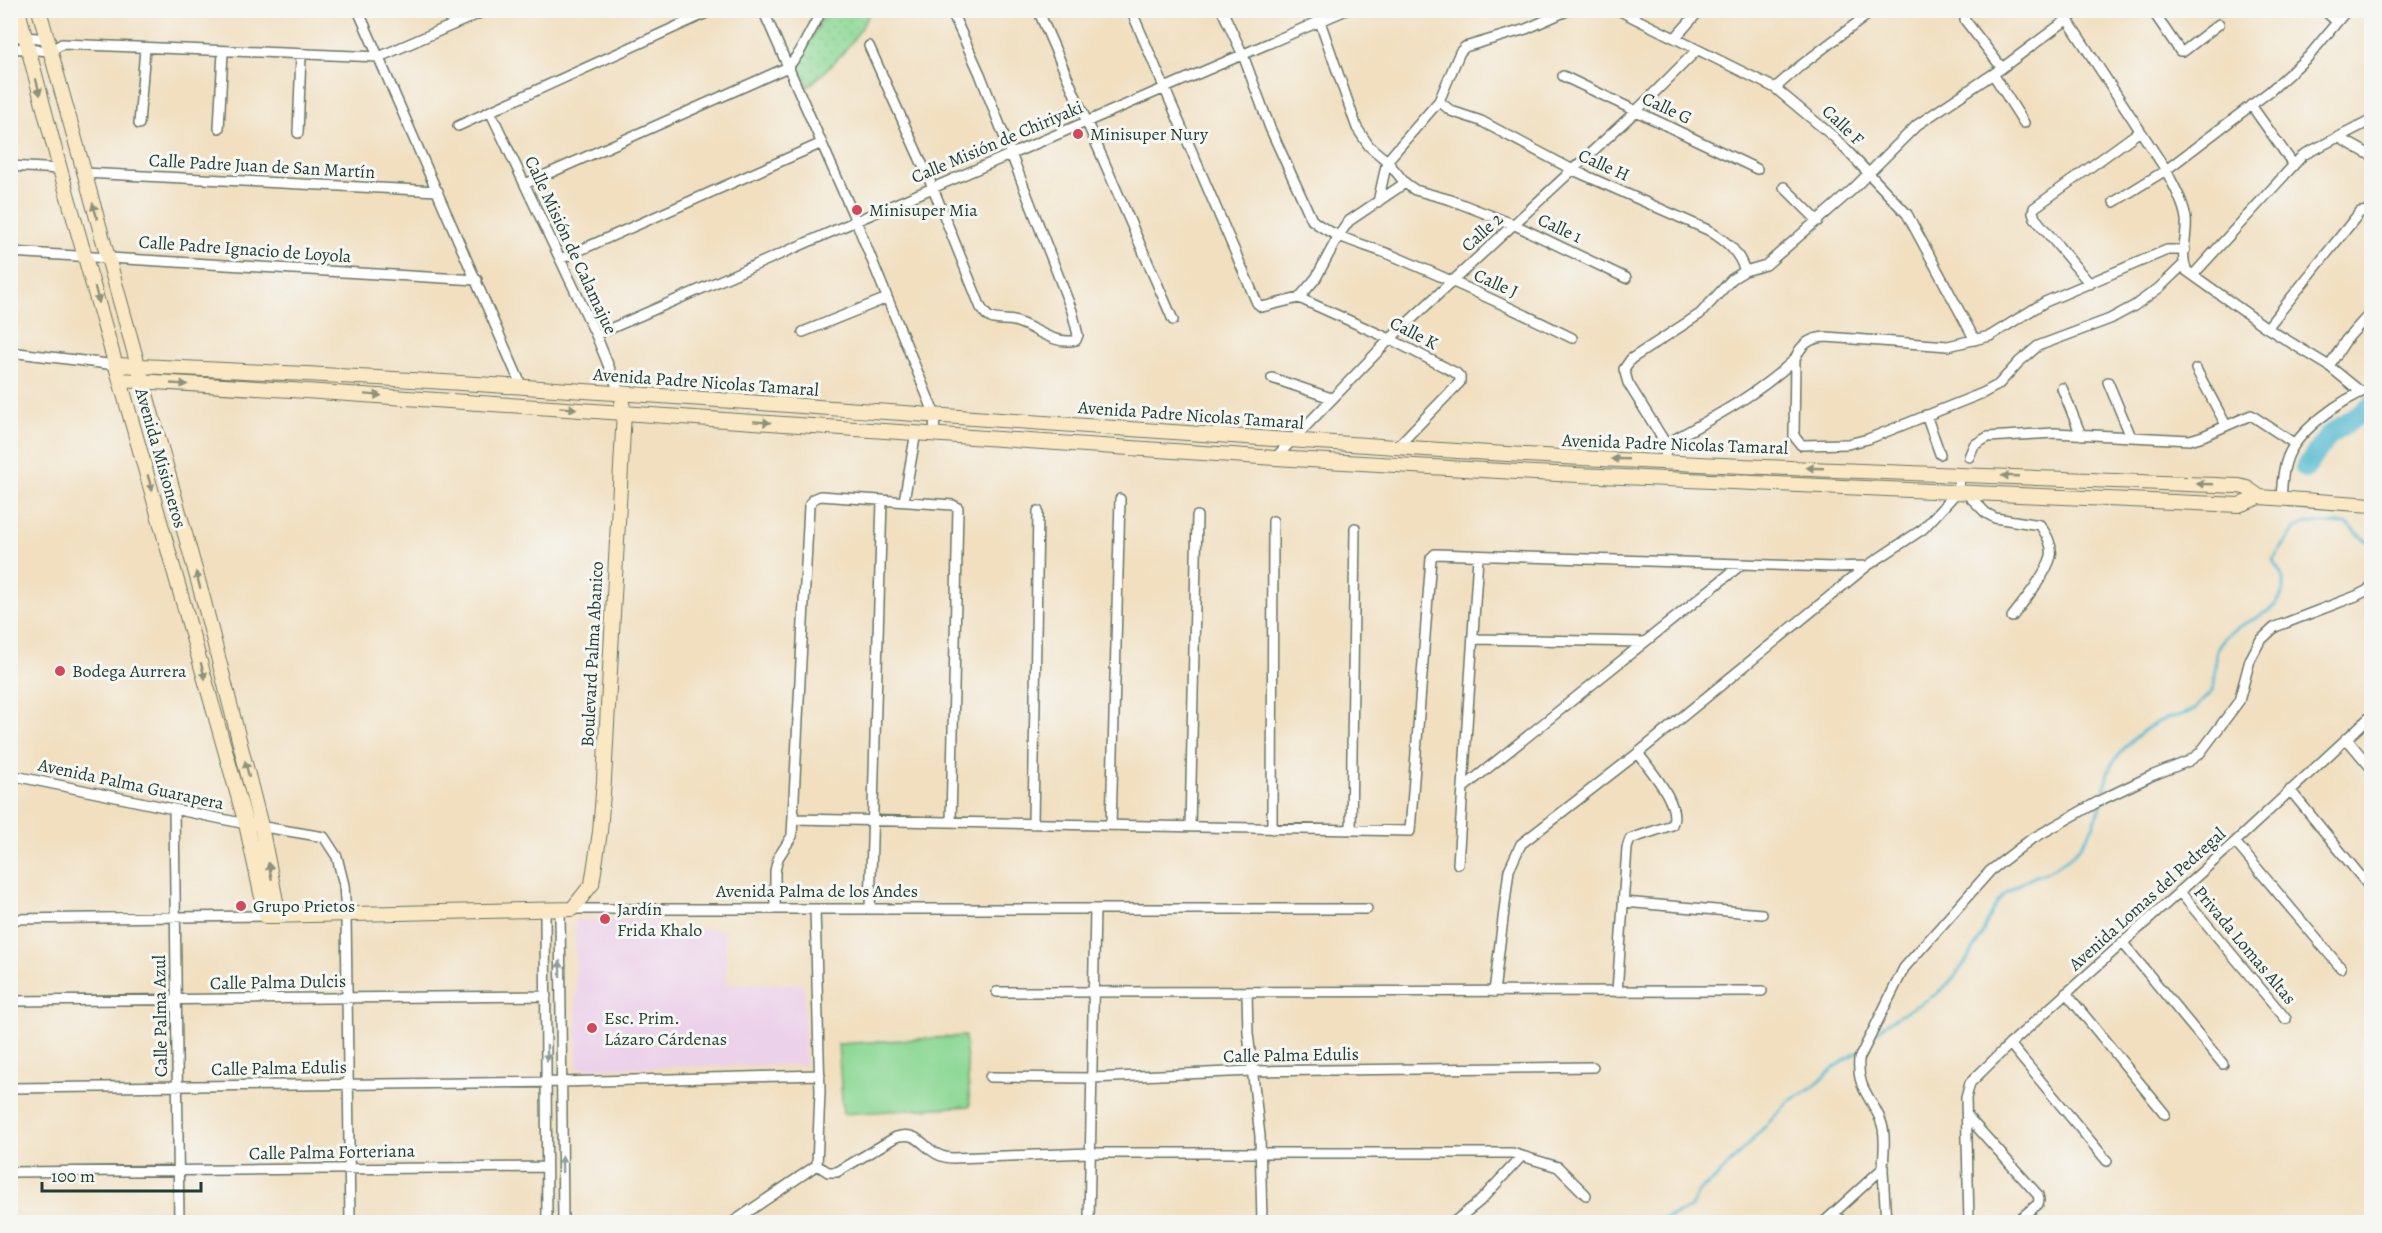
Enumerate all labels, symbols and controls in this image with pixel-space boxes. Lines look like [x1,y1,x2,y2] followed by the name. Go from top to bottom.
[34,78,44,96] one-way arrow
[1638,86,1696,130] street label: Calle G
[907,95,1087,189] street label: Calle Misión de Chiriyaki
[1817,99,1869,151] street label: Calle F
[1090,122,1209,146] place label: Minisuper Nury
[1071,127,1085,141] marker: Minisuper Nury
[1575,143,1633,187] street label: Calle H
[148,148,376,184] street label: Calle Padre Juan de San Martín
[519,152,623,338] street label: Calle Misión de Calamajue
[869,198,978,222] place label: Minisuper Mia
[90,201,99,219] one-way arrow
[850,203,864,217] marker: Minisuper Mia
[1456,207,1508,257] street label: Calle 2
[1534,207,1586,249] street label: Calle 1
[138,230,353,268] street label: Calle Padre Ignacio de Loyola
[1470,263,1522,303] street label: Calle J
[93,286,102,304] one-way arrow
[1386,311,1443,356] street label: Calle K
[591,362,820,402] street label: Avenida Padre Nicolas Tamaral
[169,379,188,388] one-way arrow
[129,384,192,531] street label: Avenida Misioneros
[364,391,383,400] one-way arrow
[1076,395,1305,435] street label: Avenida Padre Nicolas Tamaral
[558,404,577,413] one-way arrow
[753,417,772,426] one-way arrow
[1560,428,1789,460] street label: Avenida Padre Nicolas Tamaral
[1611,455,1630,464] one-way arrow
[1806,463,1825,472] one-way arrow
[2001,472,2020,481] one-way arrow
[146,474,155,492] one-way arrow
[2195,480,2214,489] one-way arrow
[575,560,609,748] street label: Boulevard Palma Abanico
[193,571,203,589] one-way arrow
[72,659,187,683] place label: Bodega Aurrera
[199,662,208,680] one-way arrow
[53,664,67,678] marker: Bodega Aurrera
[35,752,227,816] street label: Avenida Palma Guarapera
[241,760,251,778] one-way arrow
[2063,822,2231,977] street label: Avenida Lomas del Pedregal
[265,861,275,880] one-way arrow
[715,879,918,903] street label: Avenida Palma de los Andes
[2188,881,2302,1009] street label: Privada Lomas Altas
[253,894,355,918] place label: Grupo Prietos
[617,897,702,942] place label: Jardín Frida Khalo
[234,899,248,913] marker: Grupo Prietos
[598,912,612,926] marker: Jardín Frida Khalo
[147,954,173,1077] street label: Calle Palma Azul
[555,960,565,979] one-way arrow
[210,969,346,995] street label: Calle Palma Dulcis
[604,1006,727,1051] place label: Esc. Prim. Lázaro Cárdenas
[585,1021,599,1035] marker: Esc. Prim. Lázaro Cárdenas
[1223,1042,1359,1068] street label: Calle Palma Edulis
[542,1044,552,1063] one-way arrow
[211,1055,347,1081] street label: Calle Palma Edulis
[249,1139,416,1165] street label: Calle Palma Forteriana
[42,1155,201,1193] scale bar
[557,1155,567,1174] one-way arrow
[51,1164,95,1188] text: 100 m

